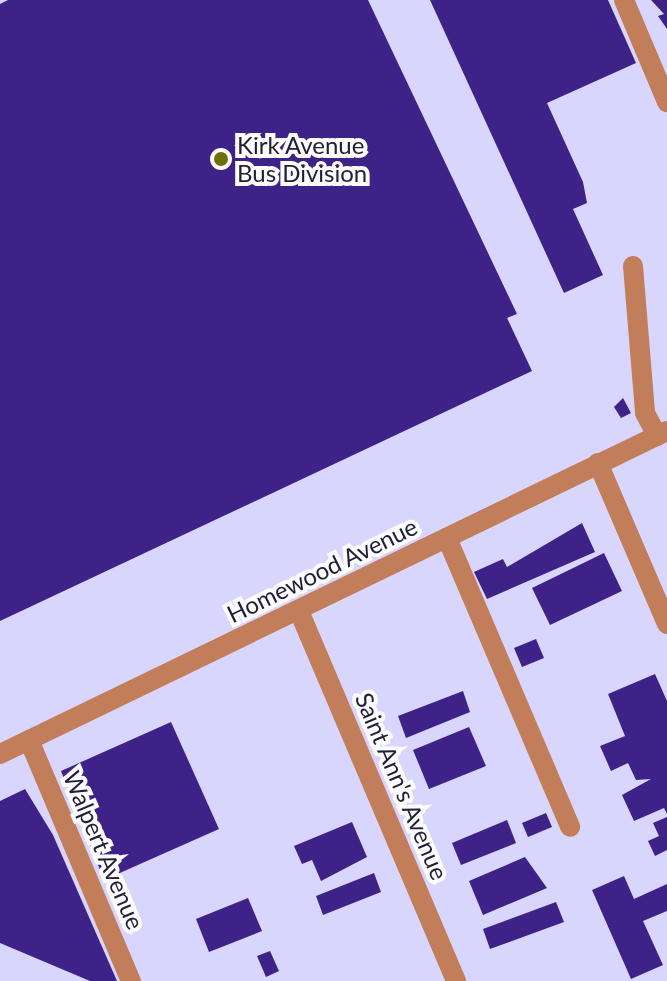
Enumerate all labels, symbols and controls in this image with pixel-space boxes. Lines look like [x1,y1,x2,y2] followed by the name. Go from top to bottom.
[237,131,367,187] place label: Kirk Avenue Bus Division
[212,150,230,168] marker: Kirk Avenue Bus Division
[222,511,422,629] street label: Homewood Avenue
[349,687,455,885] street label: Saint Ann's Avenue
[58,766,150,934] street label: Walpert Avenue

